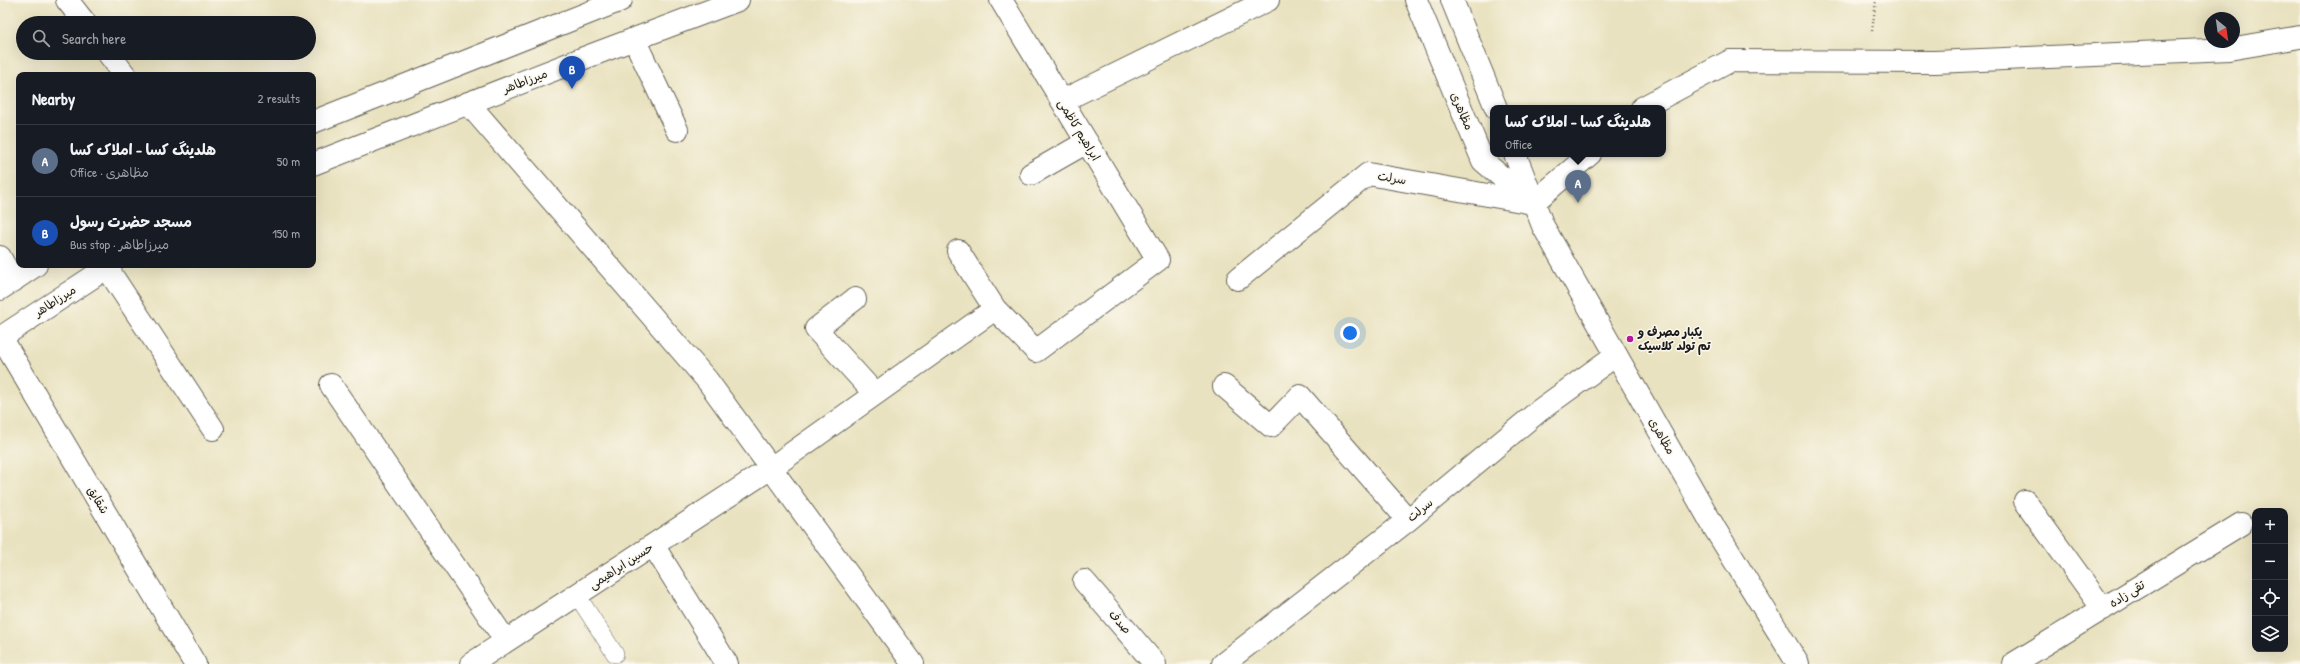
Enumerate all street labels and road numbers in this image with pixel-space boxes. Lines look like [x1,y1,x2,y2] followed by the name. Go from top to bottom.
[499,64,550,97] street label: میرزاطاهر
[1447,89,1478,132] street label: مظاهری
[1053,96,1105,164] street label: ابراهیم کاظمی
[1376,167,1408,188] street label: سرلت
[30,281,79,321] street label: میرزاطاهر
[1645,414,1680,457] street label: مظاهری
[84,483,113,517] street label: شقایق
[1403,494,1436,525] street label: سرلت
[585,538,656,593] street label: حسین ابراهیمی
[2106,576,2148,611] street label: تقی زاده
[1105,606,1136,637] street label: صدف

